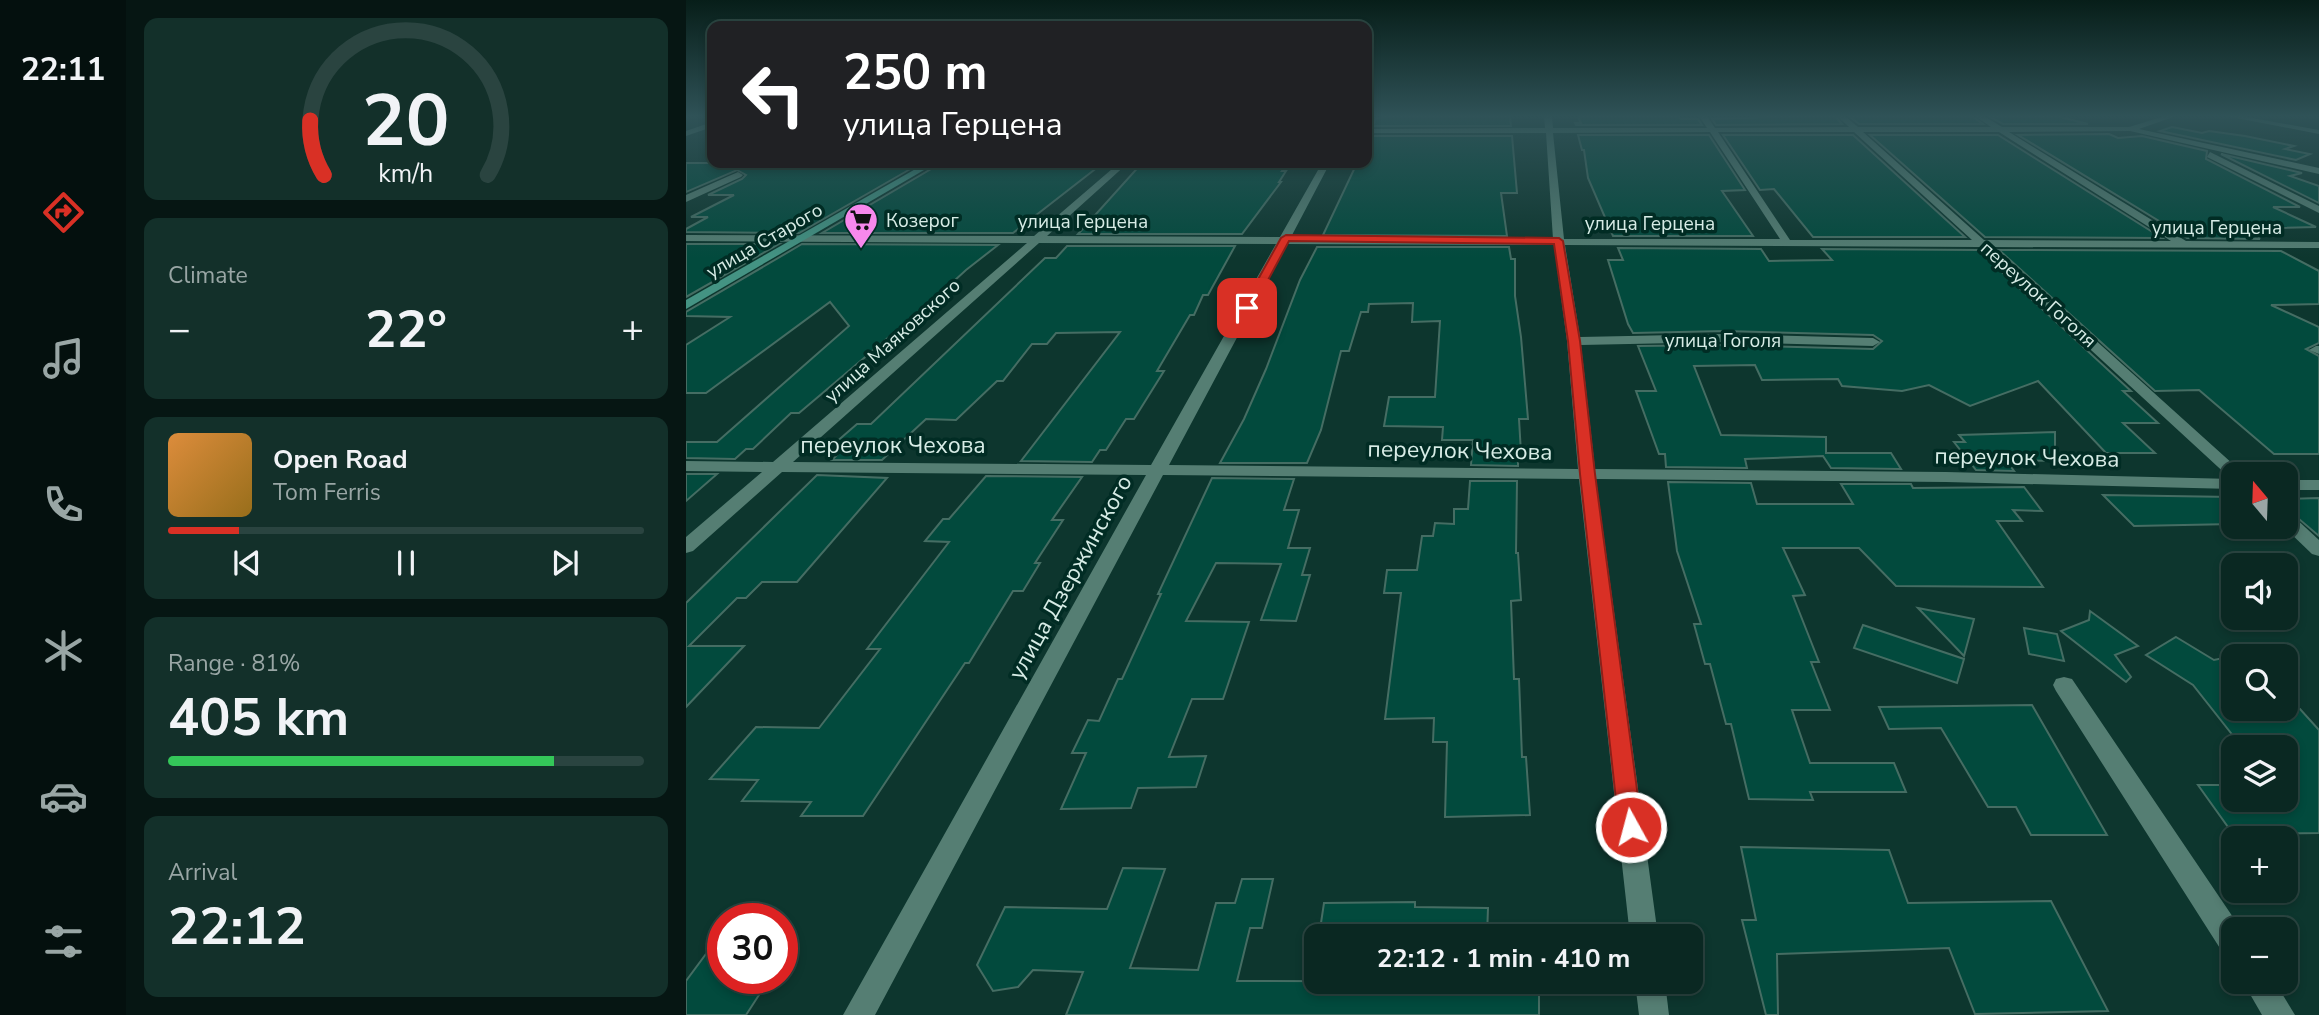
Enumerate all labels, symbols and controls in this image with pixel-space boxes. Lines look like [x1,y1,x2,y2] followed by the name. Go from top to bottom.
[843,39,987,106] text: 250 m
[21,48,105,91] text: 22:11
[728,49,819,140] icon: left
[362,71,450,171] text: 20
[843,103,1063,146] text: улица Герцена
[378,157,434,191] text: km/h
[39,188,88,237] icon: directions
[702,197,827,285] street label: улица Старого
[842,201,880,250] supermarket icon: Козерог
[886,208,959,234] place label: Козерог
[1018,209,1148,235] street label: улица Герцена
[1585,211,1715,237] street label: улица Герцена
[2152,215,2282,241] street label: улица Герцена
[1975,236,2102,354] street label: переулок Гоголя
[168,260,248,291] text: Climate
[819,273,966,409] street label: улица Маяковского
[1217,278,1277,338] pin
[1228,289,1266,327] icon: arrive
[365,294,447,365] text: 22°
[168,304,191,355] text: −
[621,304,644,355] text: +
[1665,328,1781,354] street label: улица Гоголя
[39,334,88,383] icon: music
[800,430,986,461] street label: переулок Чехова
[1367,433,1553,468] street label: переулок Чехова
[1934,440,2120,475] street label: переулок Чехова
[273,442,408,477] text: Open Road
[2221,462,2298,539] north arrow
[2221,462,2298,994] map controls
[1001,469,1140,685] street label: улица Дзержинского
[273,477,381,508] text: Tom Ferris
[39,480,88,529] icon: phone
[228,544,266,582] icon: previous
[387,544,425,582] icon: pause
[546,544,584,582] icon: next
[2221,553,2298,630] button: sound
[39,626,88,675] icon: climate
[2221,644,2298,721] button: search
[168,648,300,679] text: Range · 81%
[168,682,349,753] text: 405 km
[2221,735,2298,812] button: layers
[39,772,88,821] icon: car
[1594,790,1668,864] position arrow
[2221,826,2298,903] button: +
[168,857,237,888] text: Arrival
[168,891,306,962] text: 22:12
[707,903,798,994] speed limit sign: 30
[39,917,88,966] icon: filters
[2221,917,2298,994] button: −
[1377,941,1630,976] text: 22:12 · 1 min · 410 m

